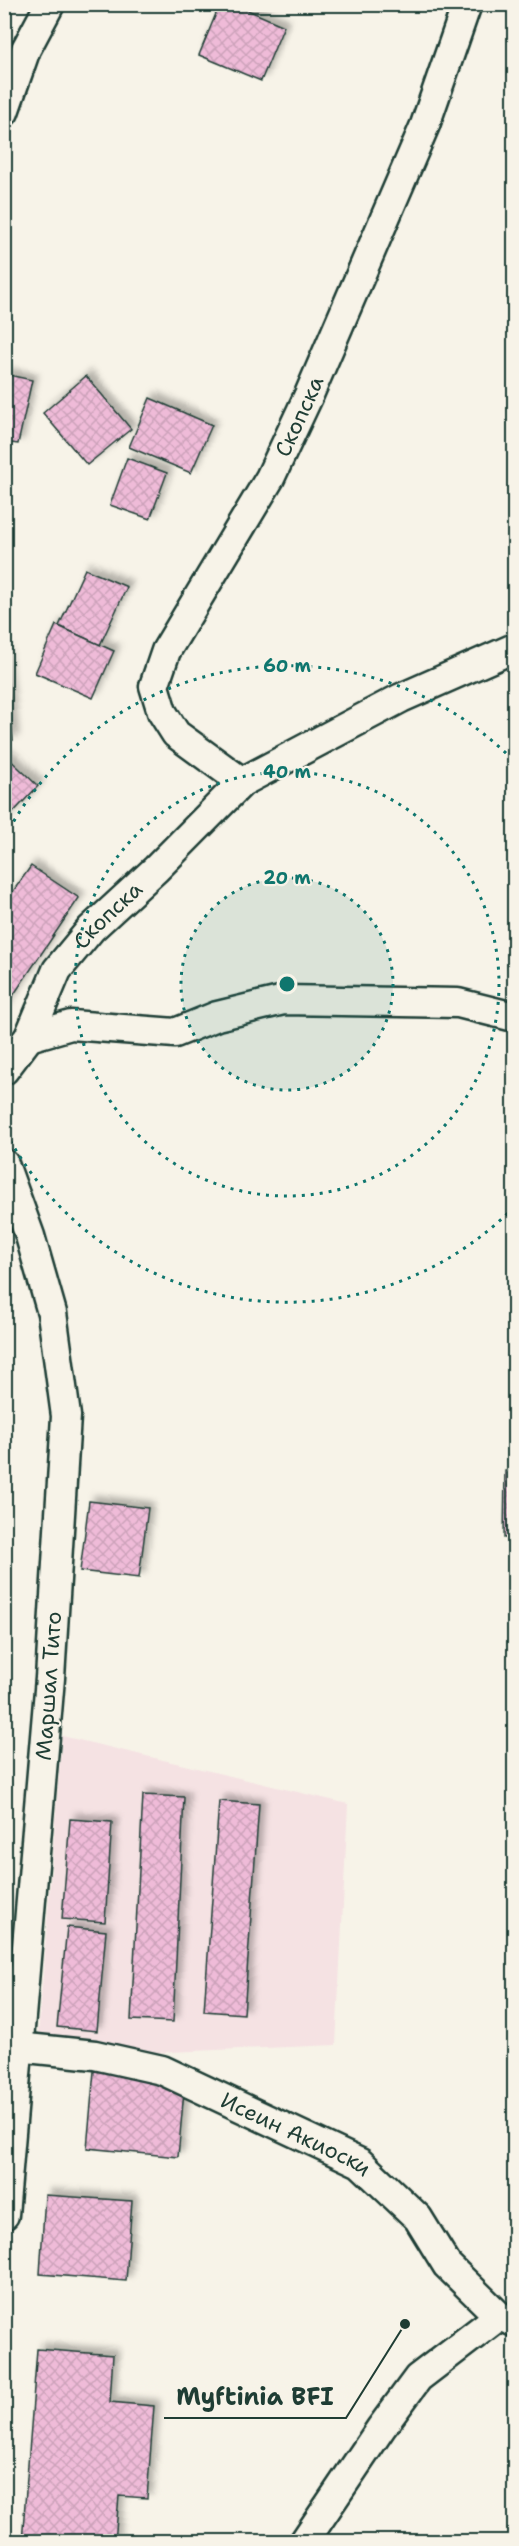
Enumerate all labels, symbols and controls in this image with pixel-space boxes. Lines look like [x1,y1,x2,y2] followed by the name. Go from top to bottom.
[268,371,330,461] street label: Скопска
[263,654,311,678] text: 60 m
[263,760,311,784] text: 40 m
[263,866,311,890] text: 20 m
[67,875,149,955] street label: Скопска
[277,974,297,994] centre of rings
[29,1611,68,1762] street label: Маршал Тито
[216,2086,379,2182] street label: Исеин Акиоски
[164,2376,346,2418] callout: Myftinia BFI
[176,2381,334,2413] text: Myftinia BFI

